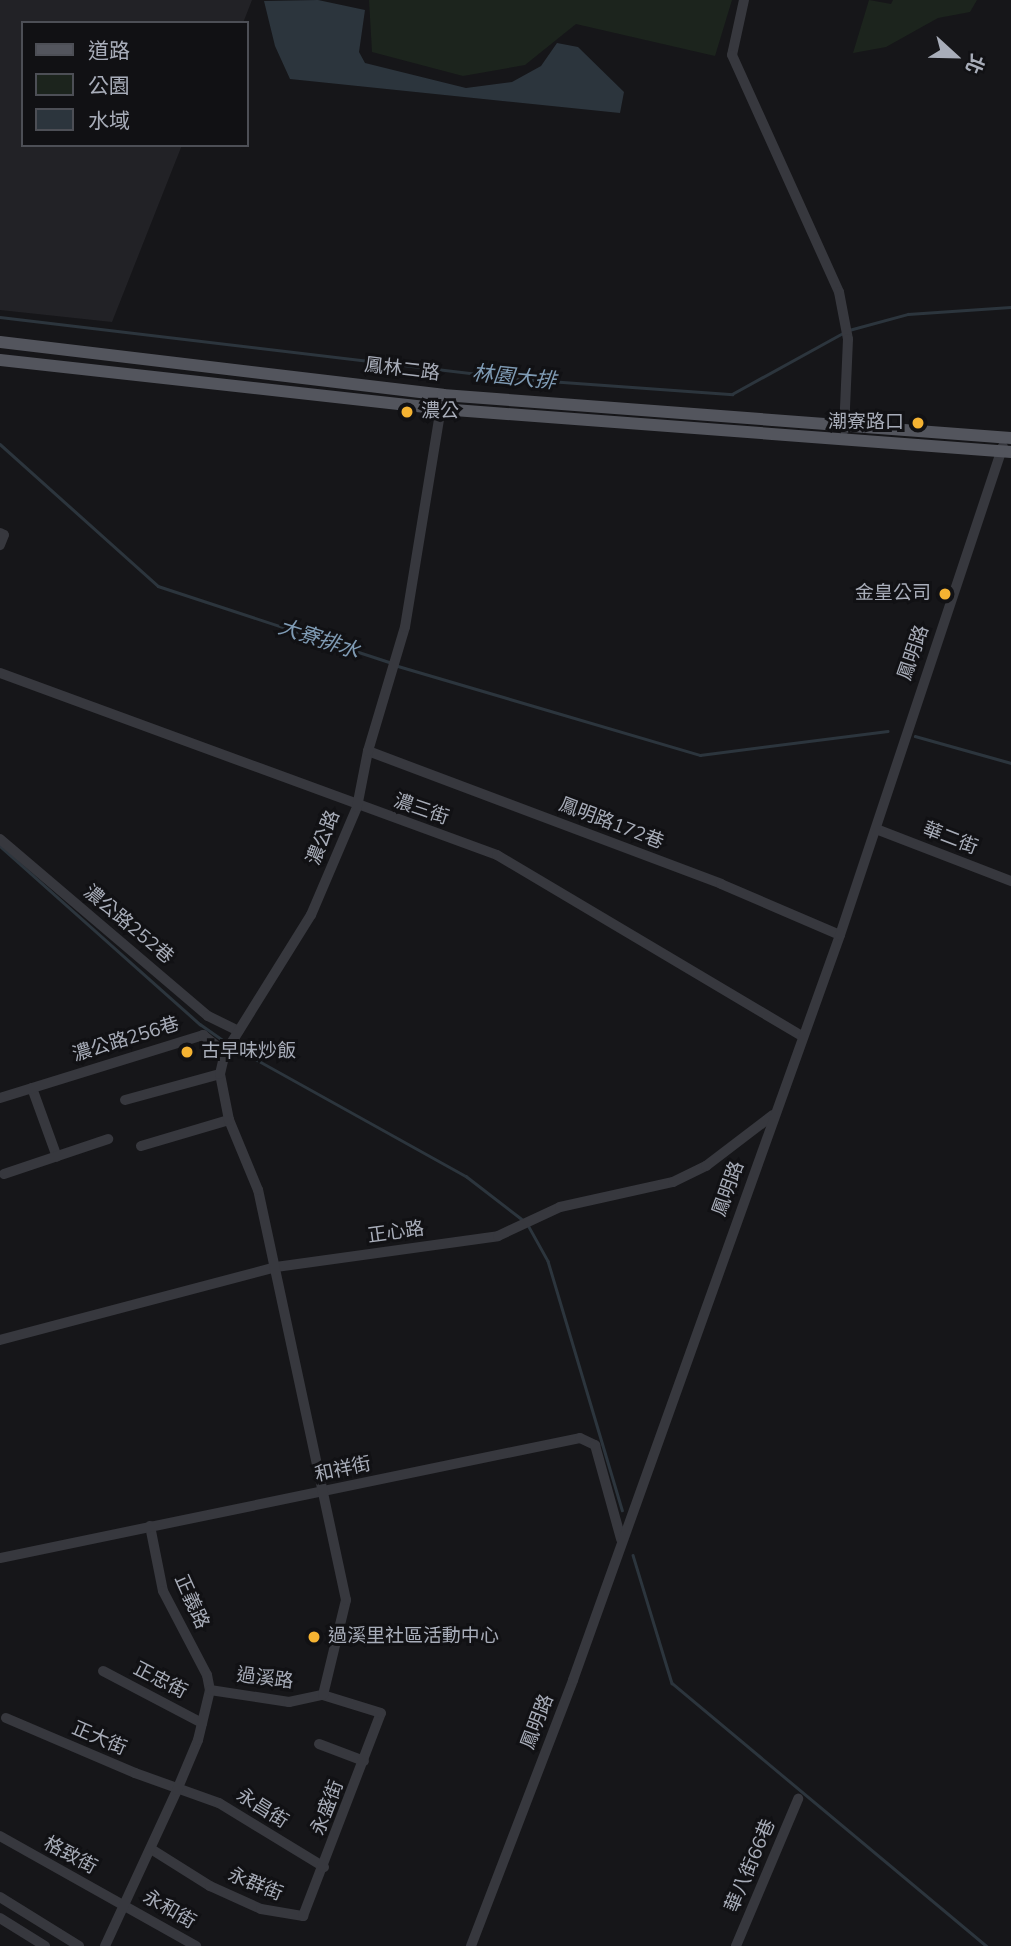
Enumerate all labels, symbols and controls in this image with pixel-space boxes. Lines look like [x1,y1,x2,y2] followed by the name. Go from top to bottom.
[21,21,248,147] legend
[920,21,990,91] north arrow
[88,37,130,65] text: 道路
[959,50,990,78] text: 北
[88,72,130,100] text: 公園
[88,107,130,135] text: 水域
[363,354,441,386] street label: 鳳林二路
[471,360,557,394] water label: 林園大排
[421,401,459,423] place label: 濃公
[399,404,415,420] marker: 濃公
[828,412,904,434] place label: 潮寮路口
[910,415,926,431] marker: 潮寮路口
[855,583,931,605] place label: 金皇公司
[937,586,953,602] marker: 金皇公司
[275,614,363,664] water label: 大寮排水
[894,622,934,684] street label: 鳳明路
[390,790,452,830] street label: 濃三街
[555,794,667,854] street label: 鳳明路172巷
[303,807,345,869] street label: 濃公路
[919,818,981,860] street label: 華二街
[78,881,178,969] street label: 濃公路252巷
[70,1013,182,1067] street label: 濃公路256巷
[201,1041,296,1063] place label: 古早味炒飯
[179,1044,195,1060] marker: 古早味炒飯
[709,1158,749,1220] street label: 鳳明路
[366,1218,426,1248] street label: 正心路
[313,1453,373,1487] street label: 和祥街
[169,1571,213,1633] street label: 正義路
[328,1626,499,1648] place label: 過溪里社區活動中心
[306,1629,322,1645] marker: 過溪里社區活動中心
[129,1658,191,1704] street label: 正忠街
[235,1664,295,1694] street label: 過溪路
[517,1691,559,1753] street label: 鳳明路
[68,1717,130,1761] street label: 正大街
[307,1777,349,1839] street label: 永盛街
[232,1784,292,1834] street label: 永昌街
[721,1816,781,1916] street label: 華八街66巷
[39,1833,101,1879] street label: 格致街
[224,1864,286,1906] street label: 永群街
[139,1886,199,1934] street label: 永和街

